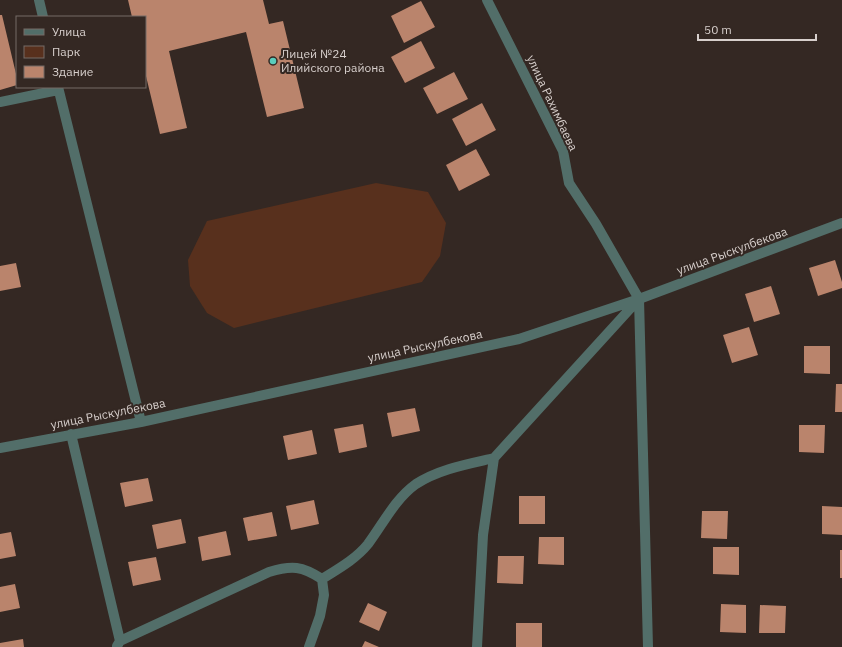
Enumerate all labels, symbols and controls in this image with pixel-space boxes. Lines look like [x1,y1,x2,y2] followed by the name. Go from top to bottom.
[16,16,146,88] legend
[698,16,816,42] scale bar
[704,22,732,37] text: 50 m
[52,24,86,39] text: Улица
[52,44,81,59] text: Парк
[281,46,385,75] place label: Лицей №24 Илийского района
[524,52,581,154] street label: улица Рахимбаева
[268,56,278,66] marker: Лицей №24 Илийского района
[52,64,94,79] text: Здание
[674,223,790,278] street label: улица Рыскулбекова
[366,326,484,365] street label: улица Рыскулбекова
[49,395,167,432] street label: улица Рыскулбекова

